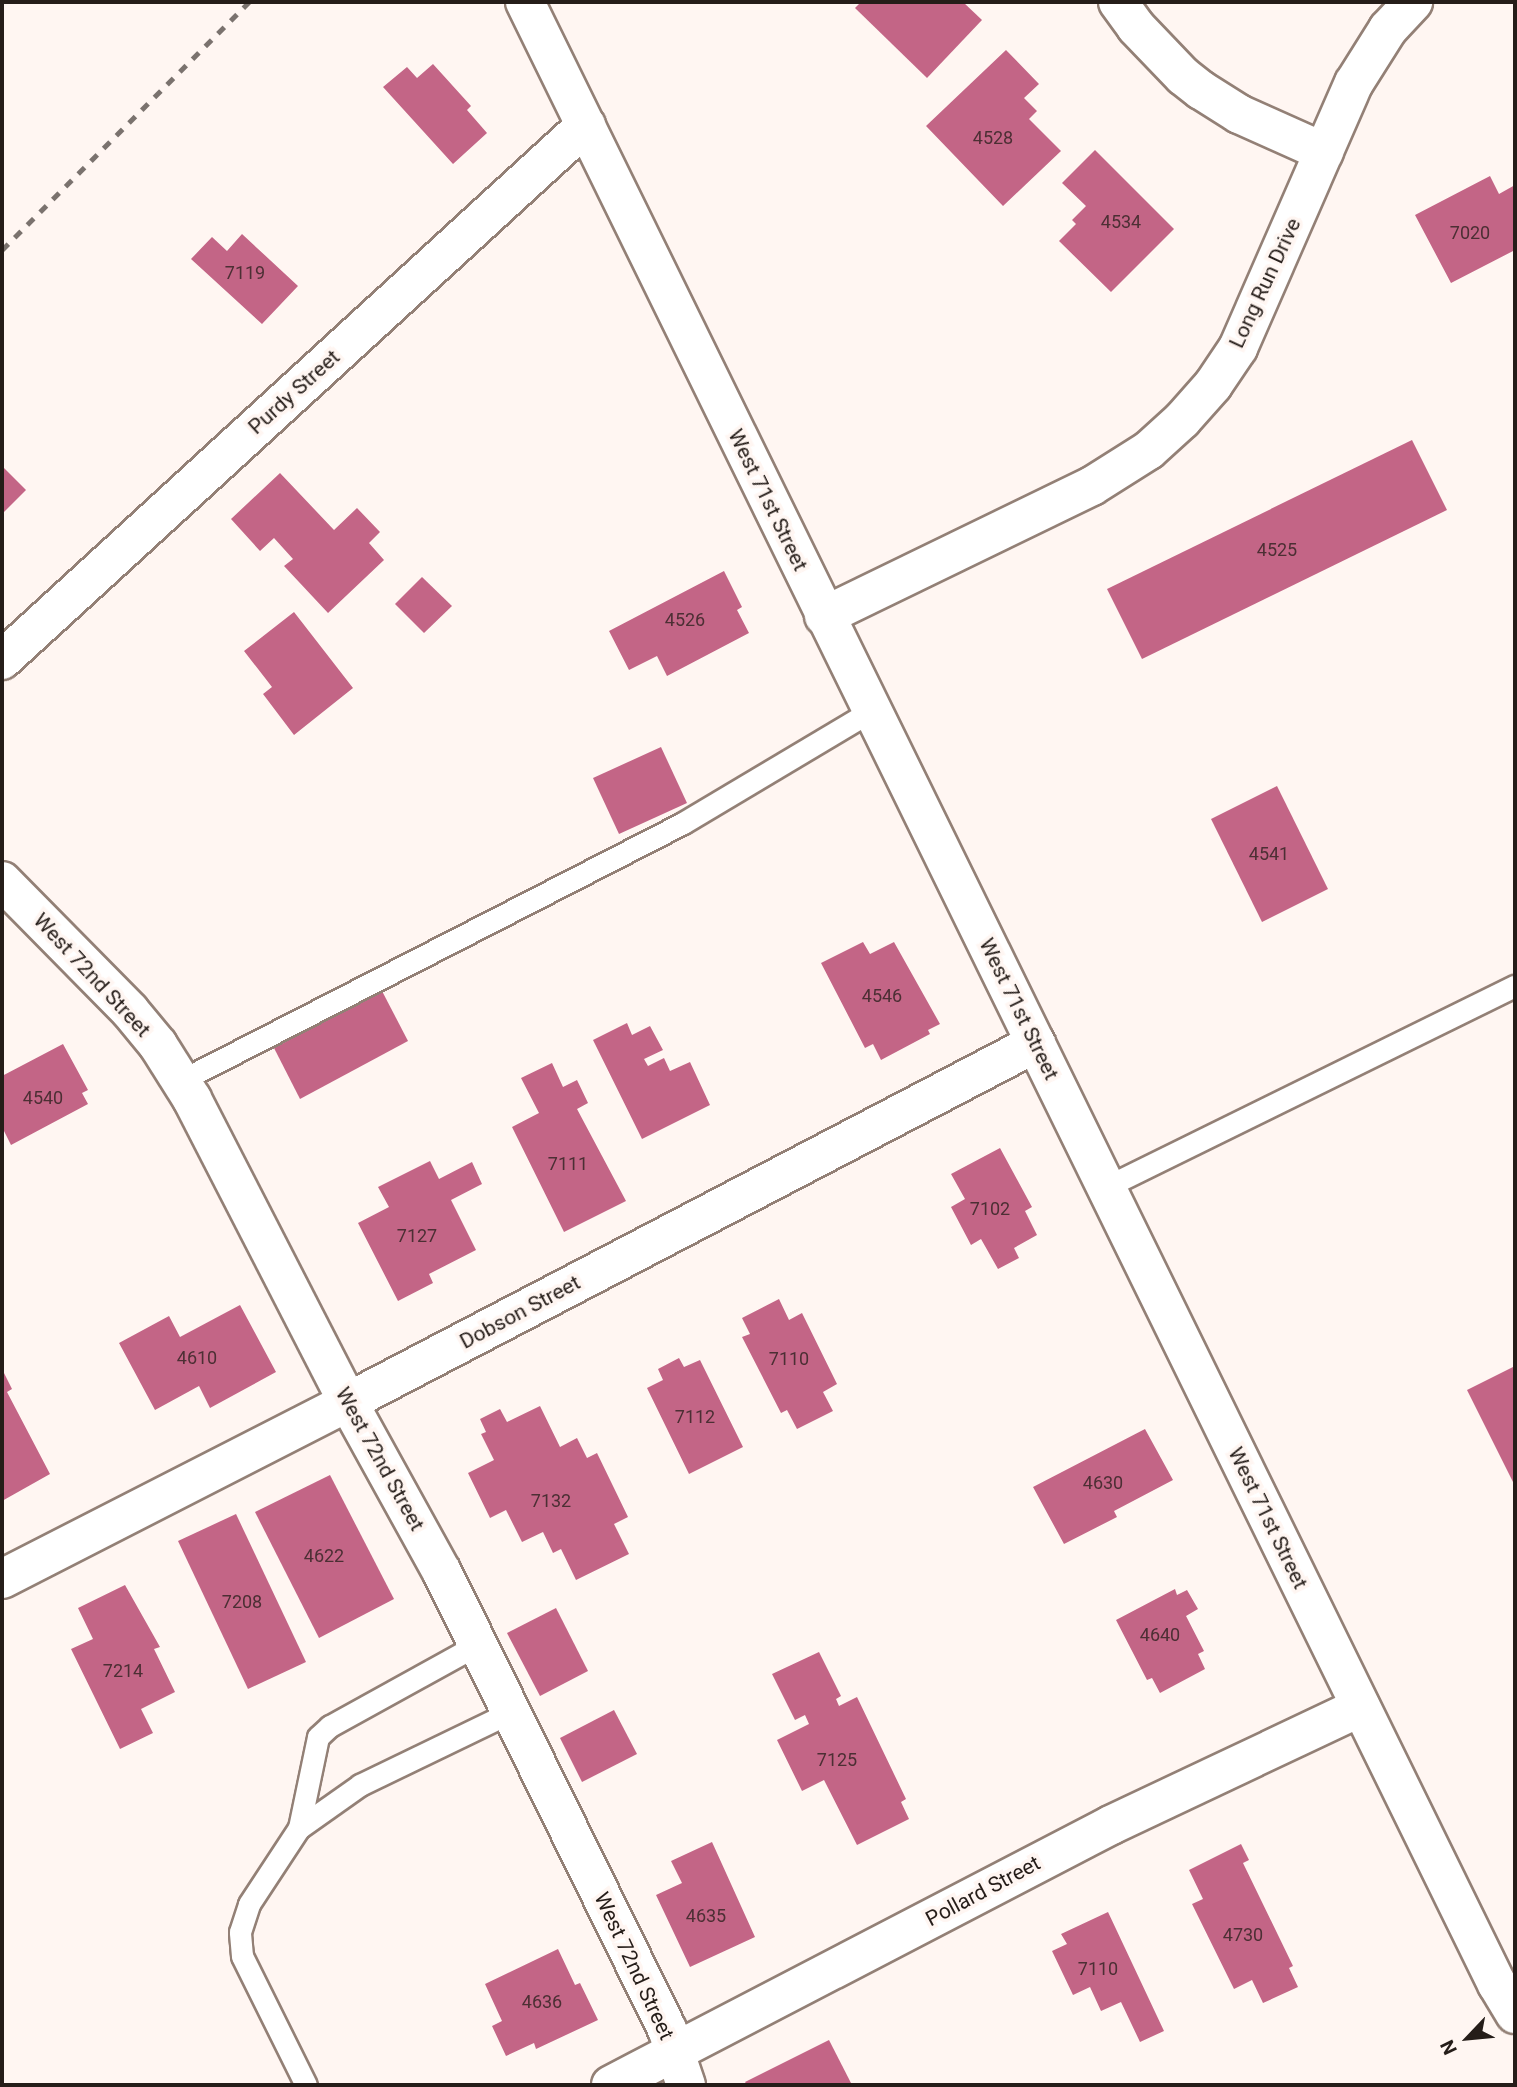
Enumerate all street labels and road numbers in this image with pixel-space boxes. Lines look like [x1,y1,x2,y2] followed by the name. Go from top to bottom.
[1224,214,1306,352] street label: Long Run Drive
[243,344,345,440] street label: Purdy Street
[723,425,813,575] street label: West 71st Street
[28,908,156,1042] street label: West 72nd Street
[974,934,1064,1084] street label: West 71st Street
[456,1270,584,1354] street label: Dobson Street
[330,1383,430,1535] street label: West 72nd Street
[1223,1443,1313,1593] street label: West 71st Street
[921,1850,1045,1932] street label: Pollard Street
[589,1888,679,2044] street label: West 72nd Street

